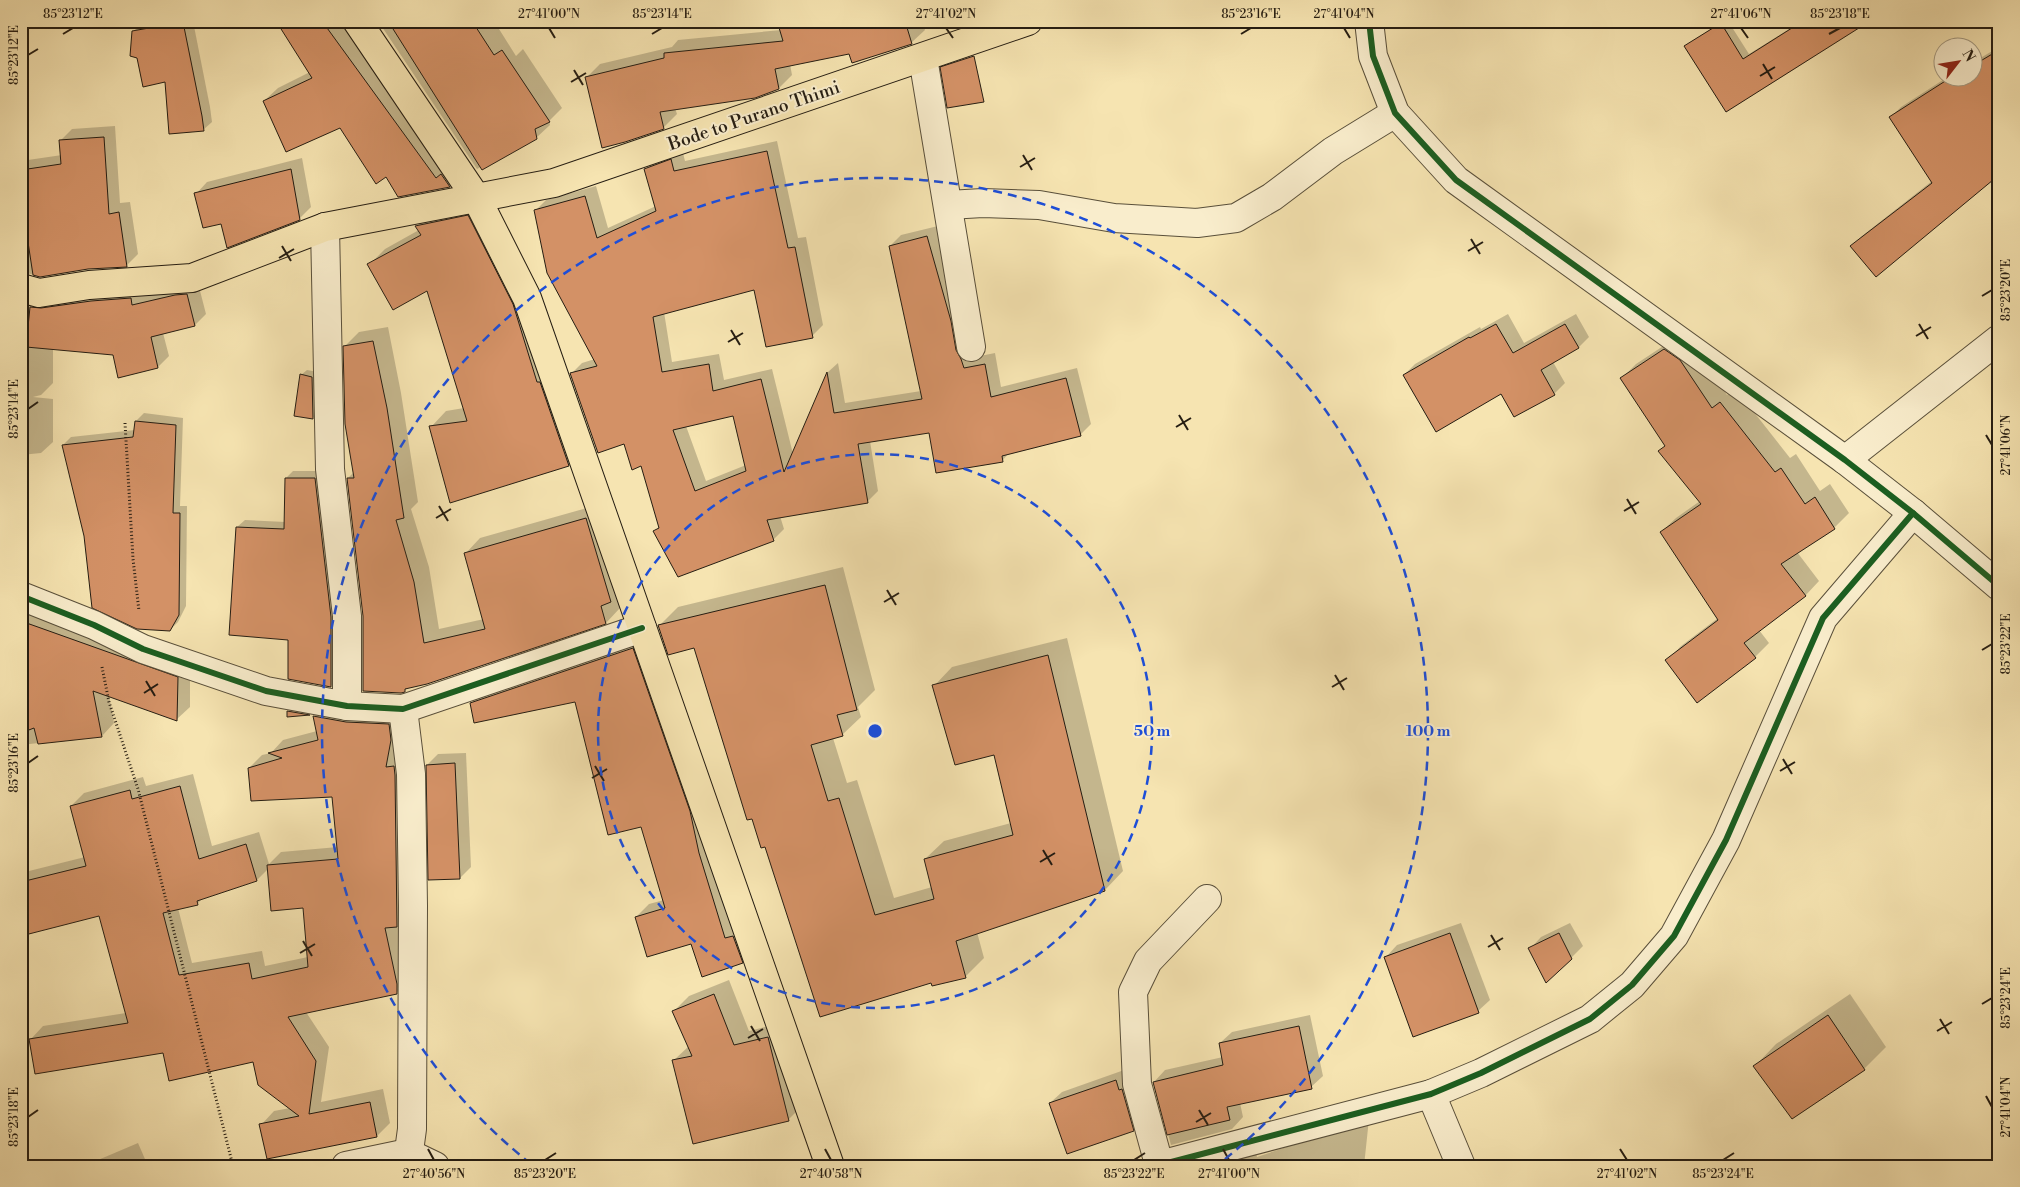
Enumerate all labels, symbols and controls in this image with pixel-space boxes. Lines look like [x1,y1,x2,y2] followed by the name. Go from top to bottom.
[43,7,103,22] text: 85°23'12"E
[518,7,580,22] text: 27°41'00"N
[632,7,692,22] text: 85°23'14"E
[916,7,976,22] text: 27°41'02"N
[1221,7,1281,22] text: 85°23'16"E
[1314,7,1375,22] text: 27°41'04"N
[1710,7,1772,22] text: 27°41'06"N
[1810,7,1870,22] text: 85°23'18"E
[7,25,22,85] text: 85°23'12"E
[1932,38,1982,88] north arrow
[1958,46,1979,65] text: N
[664,76,843,157] street label: Bode to Purano Thimi
[1999,259,2014,321] text: 85°23'20"E
[7,379,22,439] text: 85°23'14"E
[1999,414,2014,476] text: 27°41'06"N
[1999,613,2014,675] text: 85°23'22"E
[866,722,884,740] centre of rings
[1134,722,1170,741] text: 50 m
[1406,722,1451,741] text: 100 m
[7,733,22,793] text: 85°23'16"E
[1999,967,2014,1029] text: 85°23'24"E
[1999,1076,2014,1137] text: 27°41'04"N
[7,1087,22,1147] text: 85°23'18"E
[403,1167,465,1182] text: 27°40'56"N
[514,1167,576,1182] text: 85°23'20"E
[800,1167,862,1182] text: 27°40'58"N
[1103,1167,1165,1182] text: 85°23'22"E
[1198,1167,1260,1182] text: 27°41'00"N
[1597,1167,1657,1182] text: 27°41'02"N
[1692,1167,1754,1182] text: 85°23'24"E

